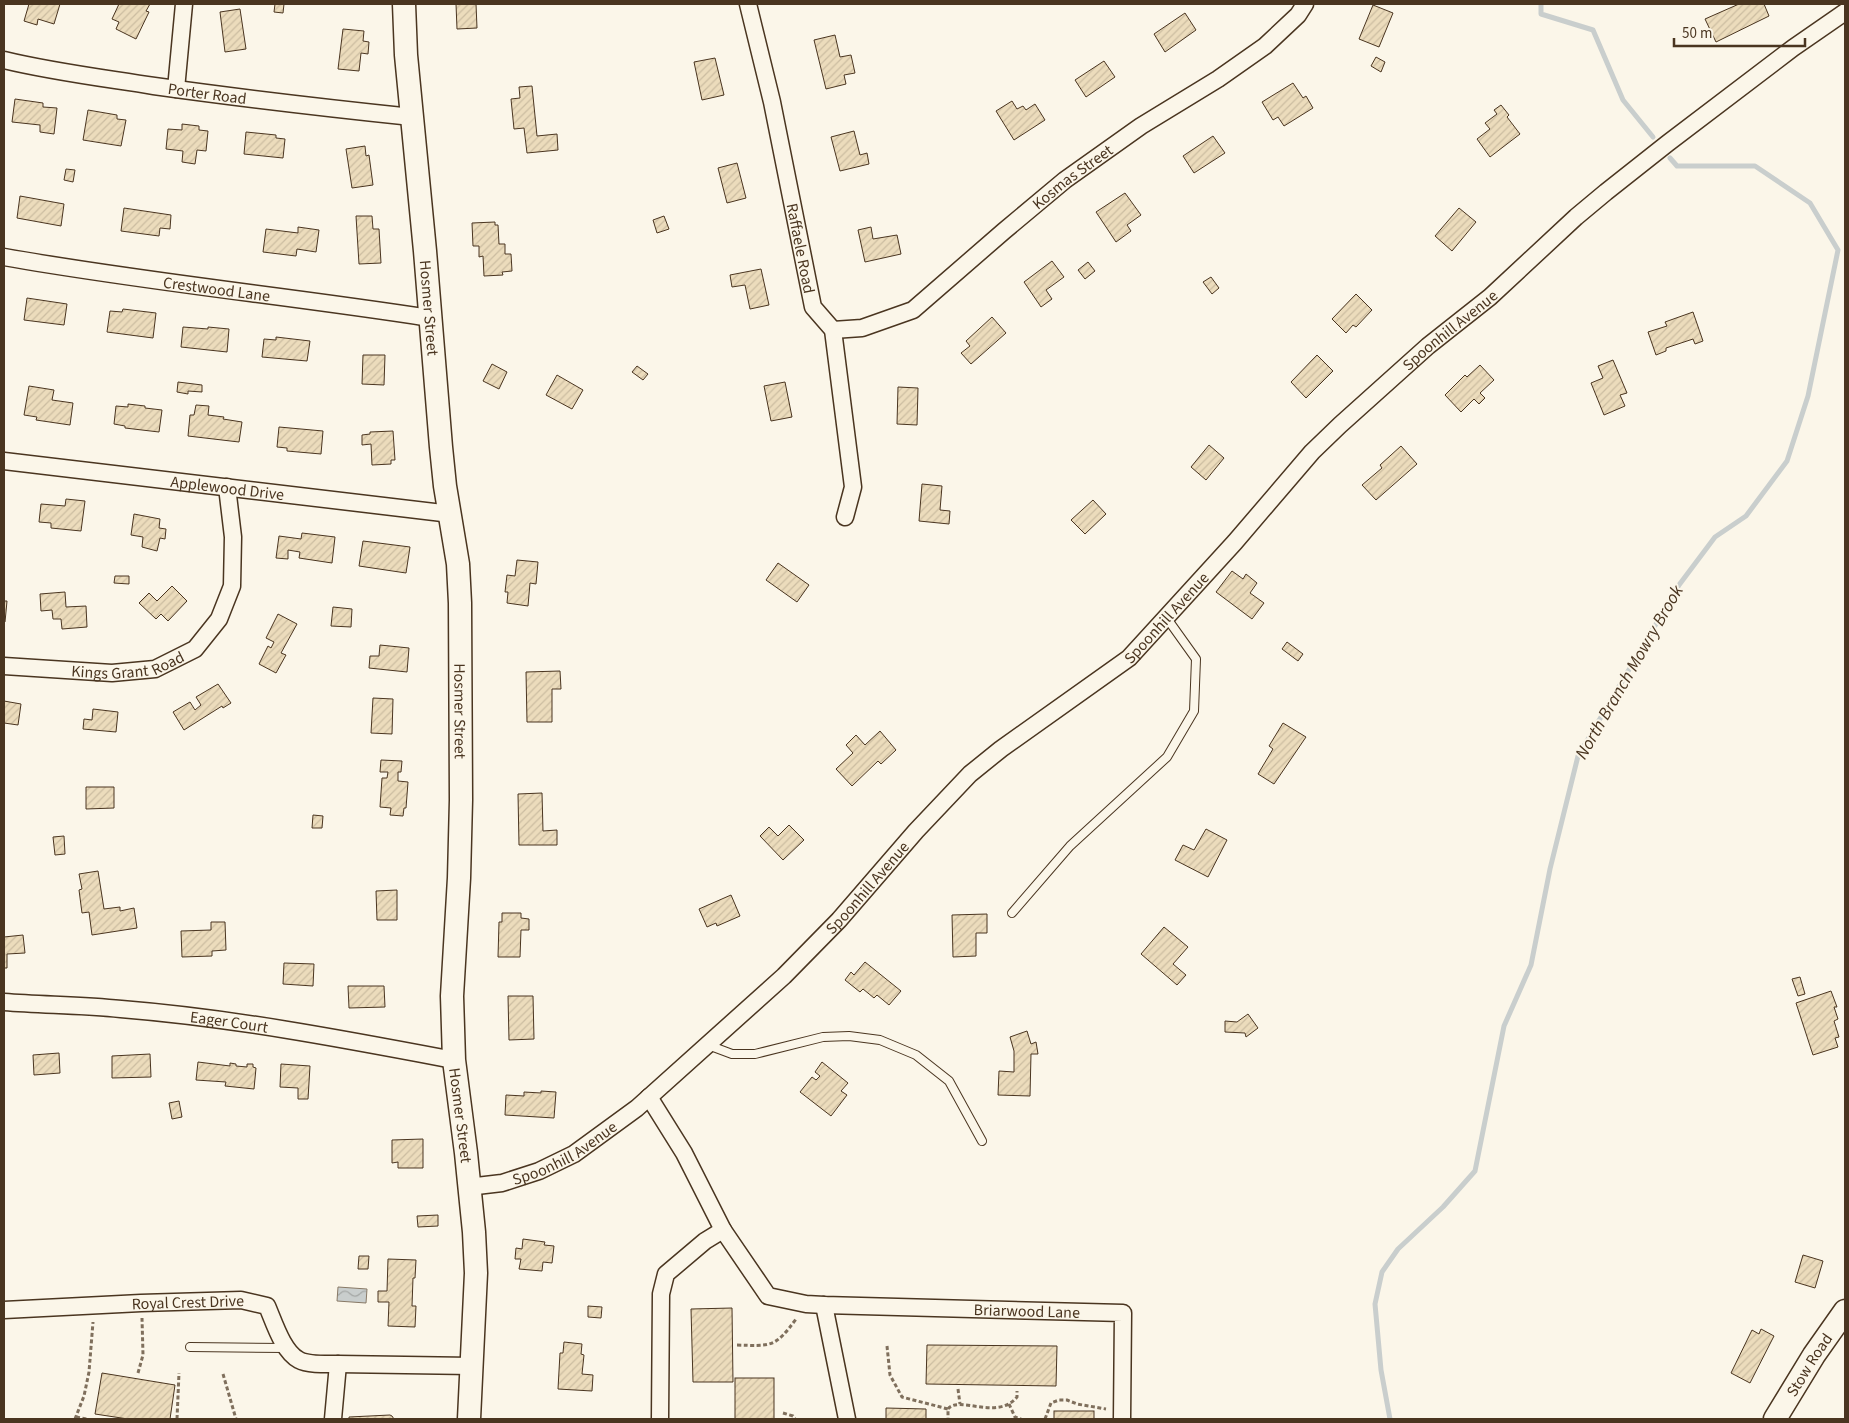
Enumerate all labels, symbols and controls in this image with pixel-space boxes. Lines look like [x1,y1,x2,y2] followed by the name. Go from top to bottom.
[1674,15,1805,47] scale bar
[1682,23,1712,44] text: 50 m
[166,78,248,110] street label: Porter Road
[1028,139,1118,215] street label: Kosmas Street
[780,201,820,296] street label: Raffaele Road
[414,259,444,357] street label: Hosmer Street
[162,272,271,308] street label: Crestwood Lane
[1398,285,1503,376] street label: Spoonhill Avenue
[169,471,285,506] street label: Applewood Drive
[1119,568,1214,669] street label: Spoonhill Avenue
[1569,580,1690,764] water label: North Branch Mowry Brook
[71,646,188,685] street label: Kings Grant Road
[448,663,471,760] street label: Hosmer Street
[821,837,914,940] street label: Spoonhill Avenue
[189,1006,270,1039] street label: Eager Court
[443,1066,477,1165] street label: Hosmer Street
[510,1116,622,1191] street label: Spoonhill Avenue
[131,1290,244,1315] street label: Royal Crest Drive
[973,1299,1080,1324] street label: Briarwood Lane
[1781,1329,1838,1401] street label: Stow Road

